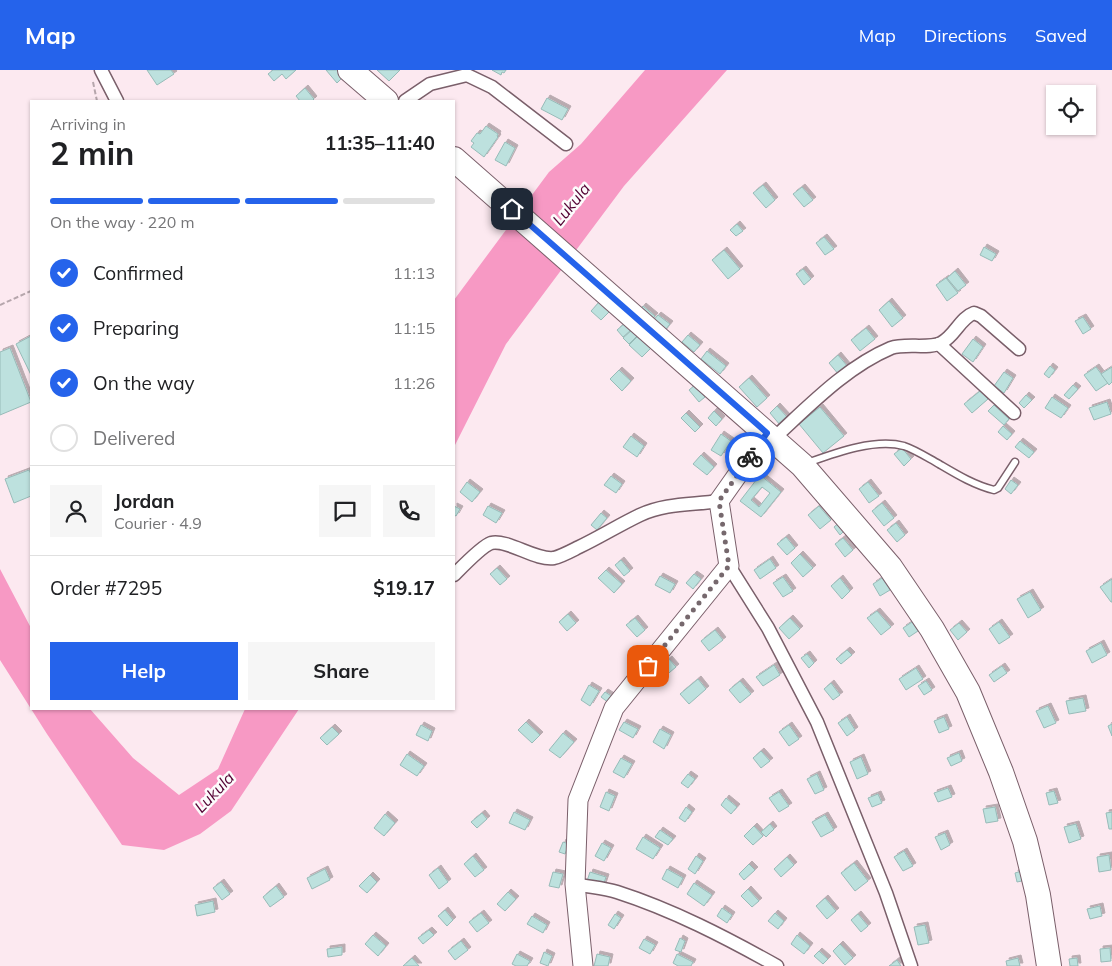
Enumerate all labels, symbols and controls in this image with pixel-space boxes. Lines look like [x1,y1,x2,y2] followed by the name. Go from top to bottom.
[25,20,76,50] text: Map
[859,24,896,47] text: Map
[924,24,1007,47] text: Directions
[1035,24,1087,47] text: Saved
[1046,85,1096,135] map controls
[1046,85,1096,135] button: locate
[50,114,126,134] text: Arriving in
[325,131,435,155] text: 11:35–11:40
[50,133,134,173] text: 2 min
[548,178,594,229] water label: Lukula
[491,188,533,230] pin
[498,195,526,223] icon: home
[50,212,195,232] text: On the way · 220 m
[50,259,78,287] icon: check
[93,261,184,285] text: Confirmed
[393,263,435,283] text: 11:13
[50,314,78,342] icon: check
[93,316,179,340] text: Preparing
[393,318,435,338] text: 11:15
[50,369,78,397] icon: check
[93,371,195,395] text: On the way
[393,373,435,393] text: 11:26
[93,426,175,450] text: Delivered
[725,432,775,482] courier
[736,443,764,471] icon: bike
[50,485,102,537] button: person
[319,485,371,537] button: chat
[383,485,435,537] button: phone
[114,489,174,513] text: Jordan
[114,513,202,533] text: Courier · 4.9
[50,576,162,600] text: Order #7295
[373,576,435,600] text: $19.17
[50,642,238,700] button: Help
[248,642,435,700] button: Share
[627,645,669,687] pin
[634,652,662,680] icon: bag
[190,767,238,816] water label: Lukula

